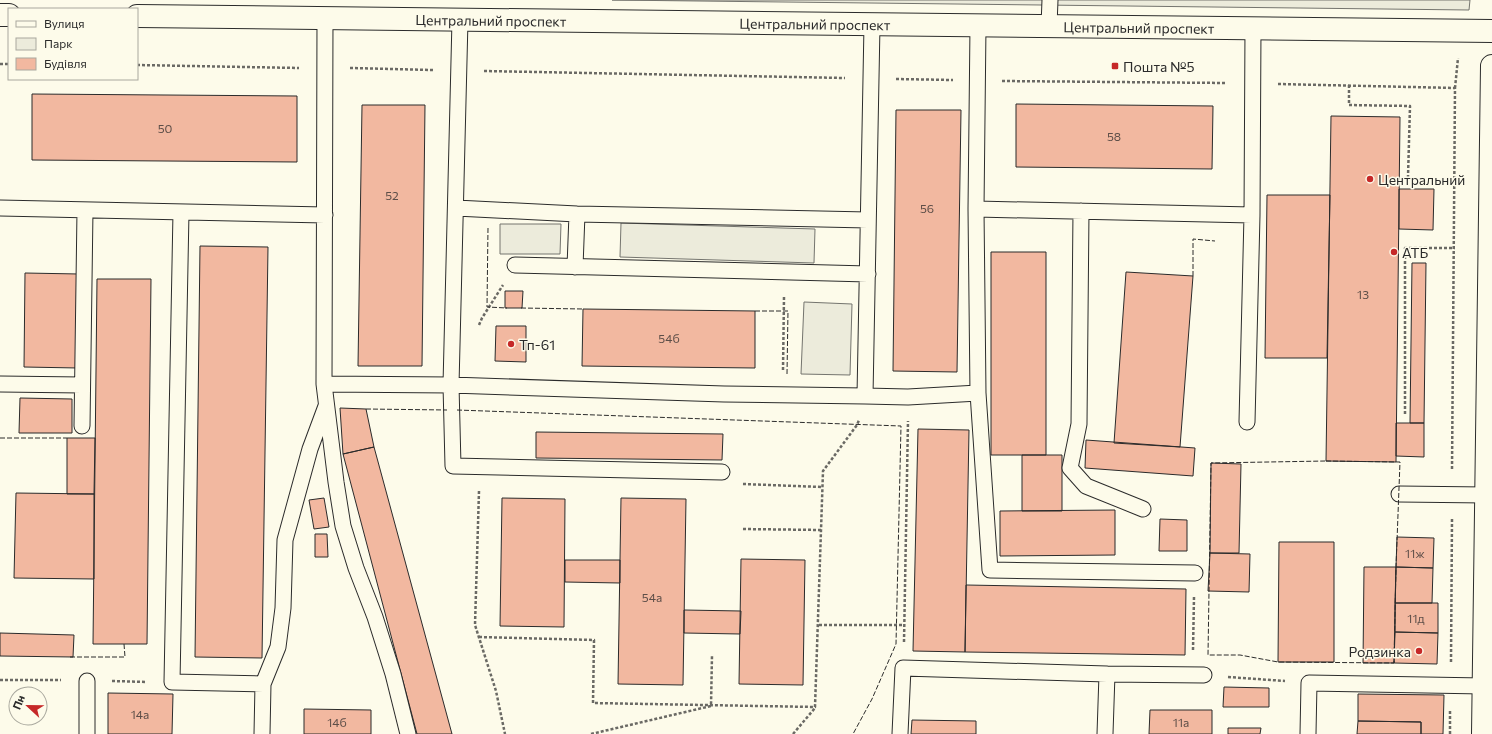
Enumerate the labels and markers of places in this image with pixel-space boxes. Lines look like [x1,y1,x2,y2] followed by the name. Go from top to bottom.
[1123,58,1194,75] place label: Пошта №5
[1110,61,1120,71] marker: Пошта №5
[1378,171,1465,188] place label: Центральний
[1365,174,1375,184] marker: Центральний
[1402,244,1428,261] place label: АТБ
[1389,247,1399,257] marker: АТБ
[519,336,555,353] place label: Тп-61
[506,339,516,349] marker: Тп-61
[1348,643,1411,660] place label: Родзинка
[1414,646,1424,656] marker: Родзинка

